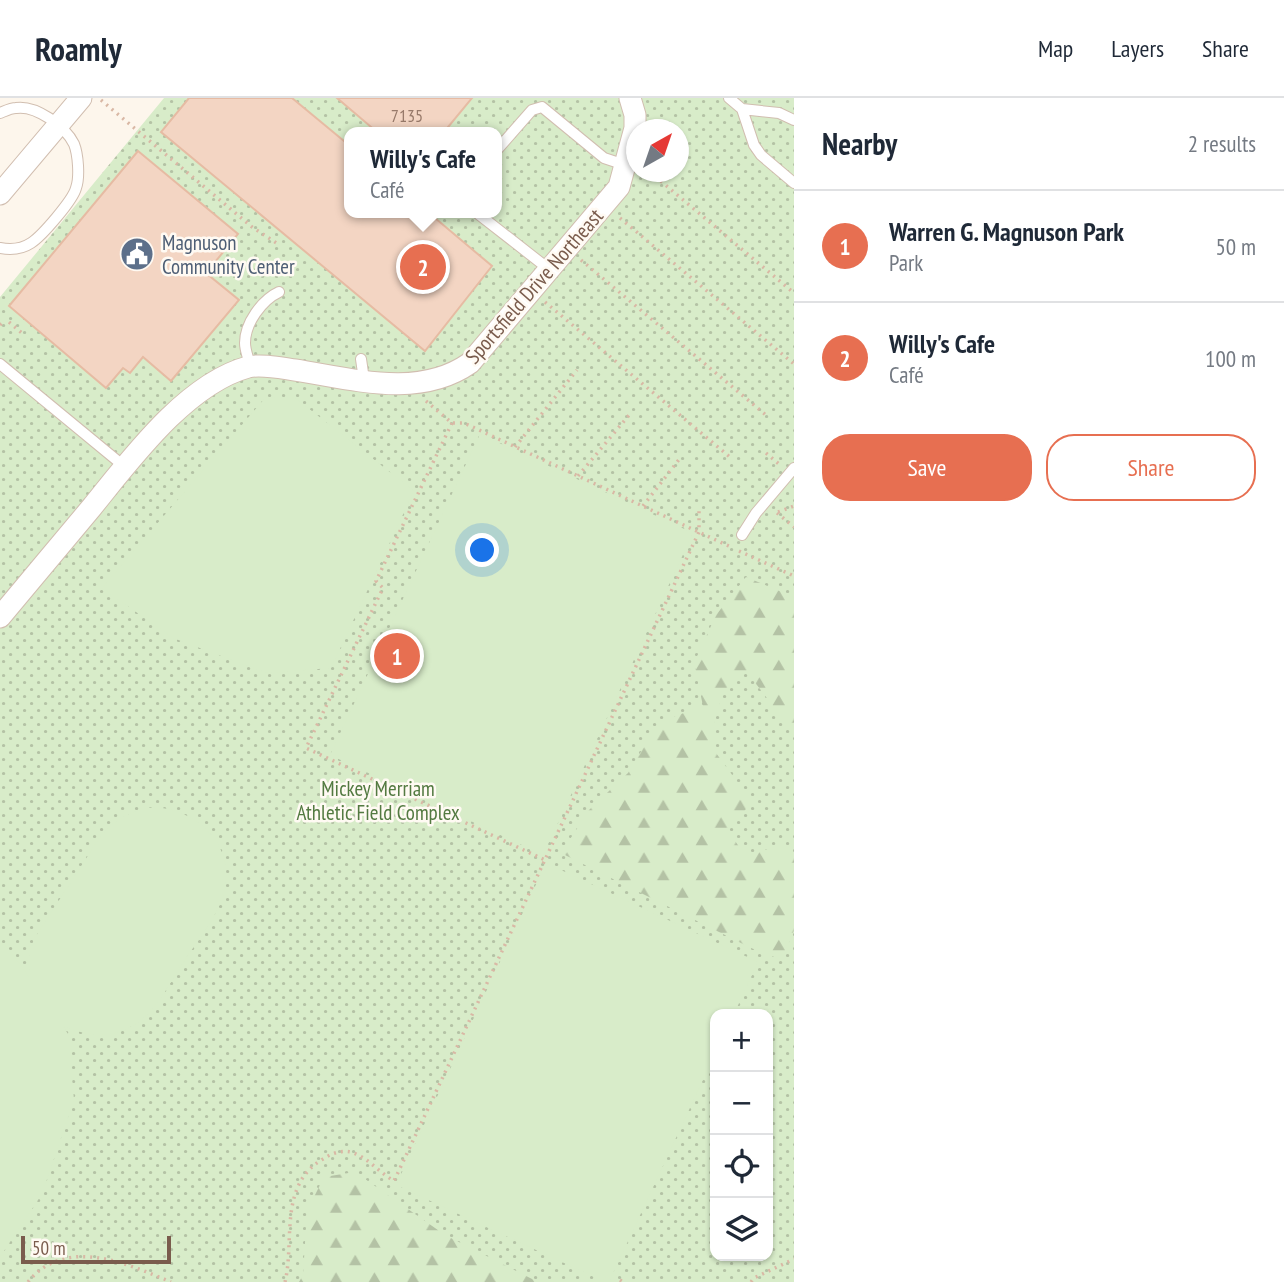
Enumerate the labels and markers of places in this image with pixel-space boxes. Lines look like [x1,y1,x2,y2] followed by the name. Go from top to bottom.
[162,229,295,280] place label: Magnuson Community Center
[118,235,156,273] public building icon: Magnuson Community Center
[400,241,446,293] pin: 2
[374,630,420,682] pin: 1

